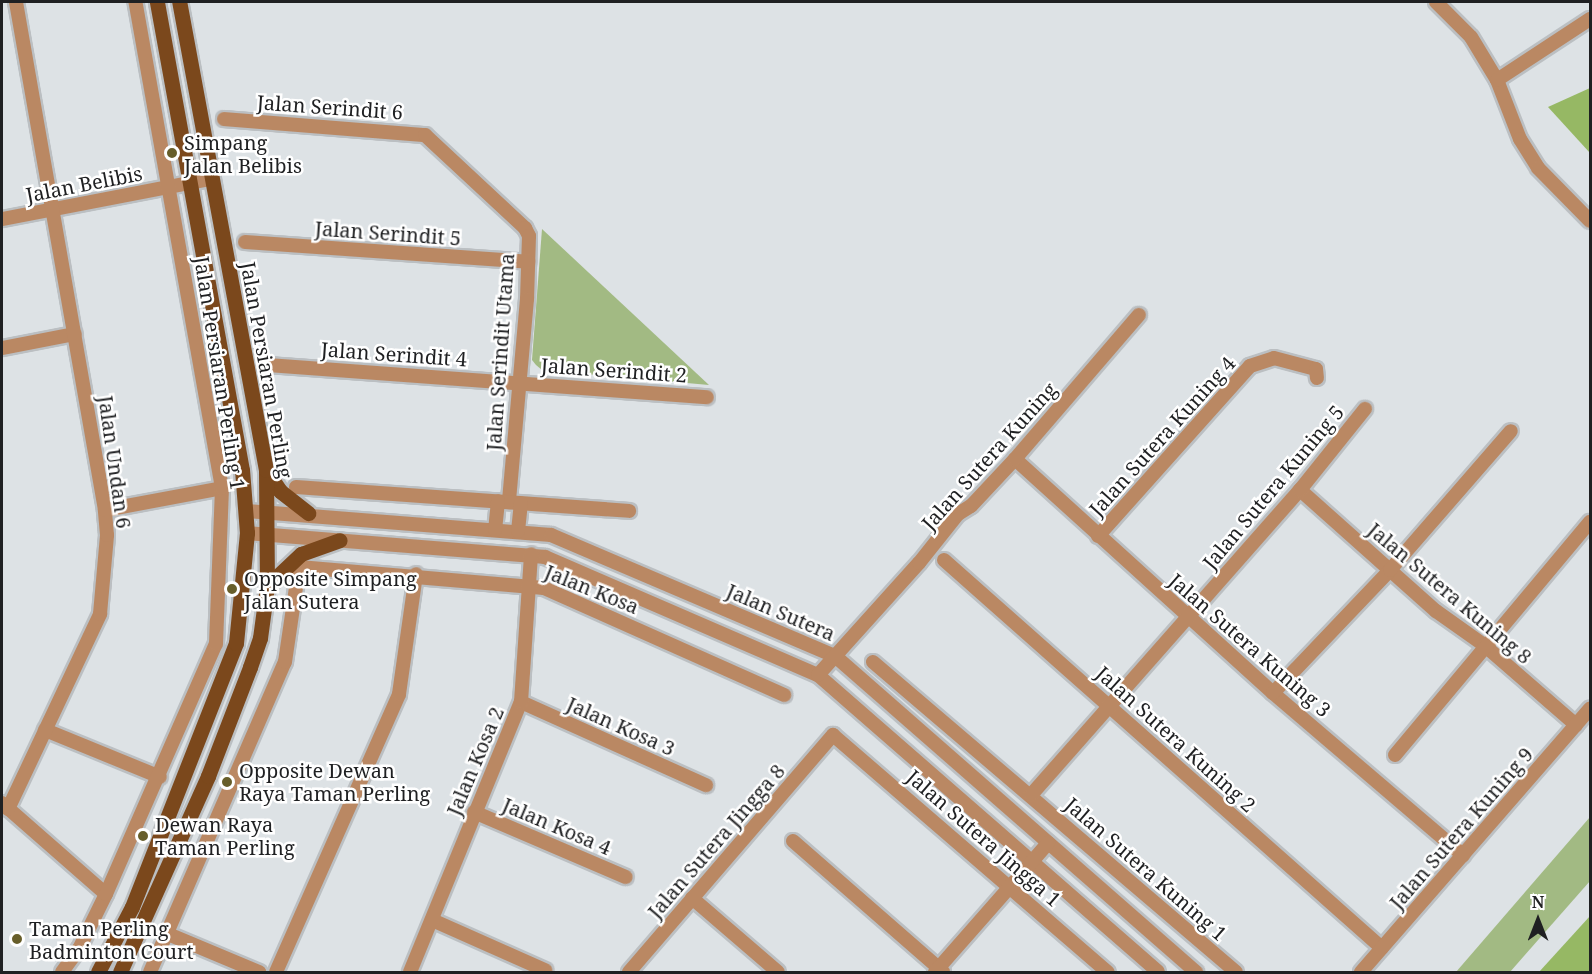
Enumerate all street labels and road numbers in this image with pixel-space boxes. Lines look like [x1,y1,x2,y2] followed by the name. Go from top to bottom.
[256,90,404,124] street label: Jalan Serindit 6
[24,161,144,207] street label: Jalan Belibis
[314,216,462,250] street label: Jalan Serindit 5
[481,252,519,452] street label: Jalan Serindit Utama
[190,255,250,491] street label: Jalan Persiaran Perling 1
[236,260,298,480] street label: Jalan Persiaran Perling
[320,337,468,371] street label: Jalan Serindit 4
[1084,351,1240,521] street label: Jalan Sutera Kuning 4
[540,353,688,387] street label: Jalan Serindit 2
[917,377,1061,535] street label: Jalan Sutera Kuning
[94,394,136,530] street label: Jalan Undan 6
[1197,400,1349,574] street label: Jalan Sutera Kuning 5
[1363,517,1537,669] street label: Jalan Sutera Kuning 8
[541,559,643,619] street label: Jalan Kosa
[1164,568,1336,722] street label: Jalan Sutera Kuning 3
[723,578,839,646] street label: Jalan Sutera
[1091,661,1261,817] street label: Jalan Sutera Kuning 2
[563,691,679,761] street label: Jalan Kosa 3
[441,703,509,819] street label: Jalan Kosa 2
[1384,742,1538,914] street label: Jalan Sutera Kuning 9
[643,759,789,923] street label: Jalan Sutera Jingga 8
[902,765,1066,911] street label: Jalan Sutera Jingga 1
[499,792,615,860] street label: Jalan Kosa 4
[1060,792,1232,946] street label: Jalan Sutera Kuning 1

